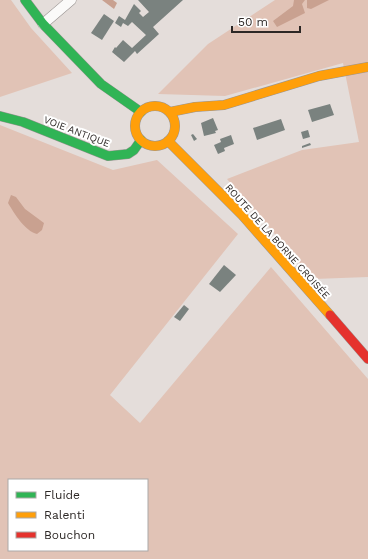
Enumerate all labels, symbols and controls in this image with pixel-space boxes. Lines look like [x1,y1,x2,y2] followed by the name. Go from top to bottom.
[232,8,300,34] scale bar
[238,15,268,29] text: 50 m
[42,114,111,149] street label: VOIE ANTIQUE
[223,182,332,301] street label: ROUTE DE LA BORNE CROISÉE
[8,479,148,551] legend
[44,488,80,502] text: Fluide
[44,508,85,522] text: Ralenti
[44,528,95,542] text: Bouchon

